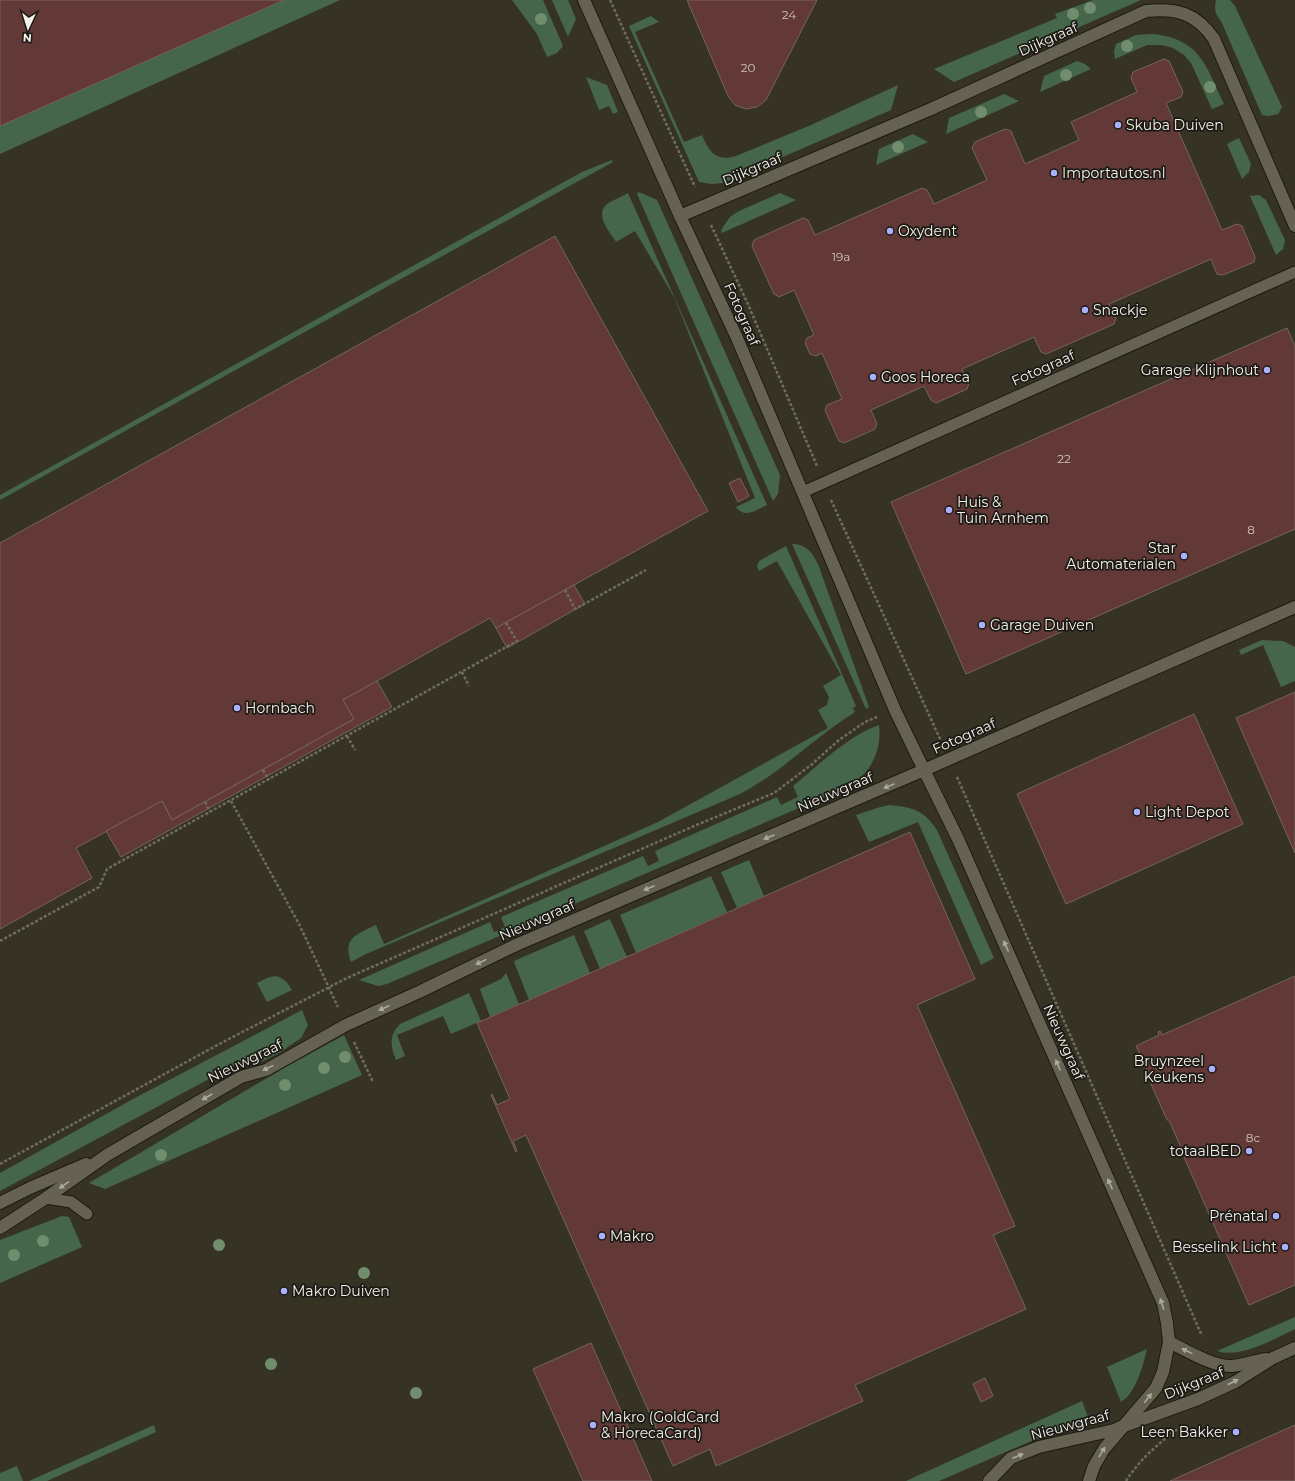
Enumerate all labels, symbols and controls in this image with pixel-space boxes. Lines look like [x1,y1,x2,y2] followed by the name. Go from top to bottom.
[782,7,796,22] house number: 24
[8,8,48,48] north arrow
[1015,17,1082,60] street label: Dijkgraaf
[22,31,32,45] text: N
[741,60,755,75] house number: 20
[1126,116,1224,134] place label: Skuba Duiven
[1113,120,1123,130] marker: Skuba Duiven
[719,148,786,190] street label: Dijkgraaf
[1062,164,1165,182] place label: Importautos.nl
[1049,168,1059,178] marker: Importautos.nl
[898,222,957,240] place label: Oxydent
[885,226,895,236] marker: Oxydent
[832,249,850,264] house number: 19a
[720,280,764,350] street label: Fotograaf
[1093,301,1148,319] place label: Snackje
[1080,305,1090,315] marker: Snackje
[1009,346,1079,390] street label: Fotograaf
[1141,361,1259,379] place label: Garage Klijnhout
[1262,365,1272,375] marker: Garage Klijnhout
[881,368,970,386] place label: Goos Horeca
[868,372,878,382] marker: Goos Horeca
[1057,451,1071,466] house number: 22
[957,493,1049,527] place label: Huis & Tuin Arnhem
[944,505,954,515] marker: Huis & Tuin Arnhem
[1247,522,1255,537] house number: 8
[1066,539,1176,573] place label: Star Automaterialen
[1179,551,1189,561] marker: Star Automaterialen
[990,616,1094,634] place label: Garage Duiven
[977,620,987,630] marker: Garage Duiven
[245,699,315,717] place label: Hornbach
[232,703,242,713] marker: Hornbach
[930,714,1000,758] street label: Fotograaf
[794,767,877,816] street label: Nieuwgraaf
[882,783,894,789] one-way arrow
[1145,803,1230,821] place label: Light Depot
[1132,807,1142,817] marker: Light Depot
[762,834,774,840] one-way arrow
[643,885,655,891] one-way arrow
[496,895,579,945] street label: Nieuwgraaf
[1002,940,1008,952] one-way arrow
[475,959,486,965] one-way arrow
[1039,1001,1089,1084] street label: Nieuwgraaf
[378,1005,389,1011] one-way arrow
[205,1035,286,1087] street label: Nieuwgraaf
[1134,1052,1204,1086] place label: Bruynzeel Keukens
[1055,1060,1061,1071] one-way arrow
[1207,1064,1217,1074] marker: Bruynzeel Keukens
[263,1065,274,1071] one-way arrow
[202,1093,213,1100] one-way arrow
[1246,1130,1260,1145] house number: 8c
[1170,1142,1241,1160] place label: totaalBED
[1244,1146,1254,1156] marker: totaalBED
[1107,1179,1113,1190] one-way arrow
[59,1181,69,1189] one-way arrow
[1209,1207,1268,1225] place label: Prénatal
[1271,1211,1281,1221] marker: Prénatal
[610,1227,654,1245] place label: Makro
[597,1231,607,1241] marker: Makro
[1172,1238,1277,1256] place label: Besselink Licht
[1280,1242,1290,1252] marker: Besselink Licht
[292,1282,390,1300] place label: Makro Duiven
[279,1286,289,1296] marker: Makro Duiven
[1159,1297,1165,1309] one-way arrow
[1181,1348,1193,1354] one-way arrow
[1161,1362,1228,1403] street label: Dijkgraaf
[1228,1379,1239,1386] one-way arrow
[1144,1393,1152,1404] one-way arrow
[1029,1405,1113,1444] street label: Nieuwgraaf
[601,1408,719,1442] place label: Makro (GoldCard & HorecaCard)
[588,1420,598,1430] marker: Makro (GoldCard & HorecaCard)
[1140,1423,1228,1441] place label: Leen Bakker
[1231,1427,1241,1437] marker: Leen Bakker
[1098,1447,1106,1457] one-way arrow
[1012,1452,1024,1458] one-way arrow

